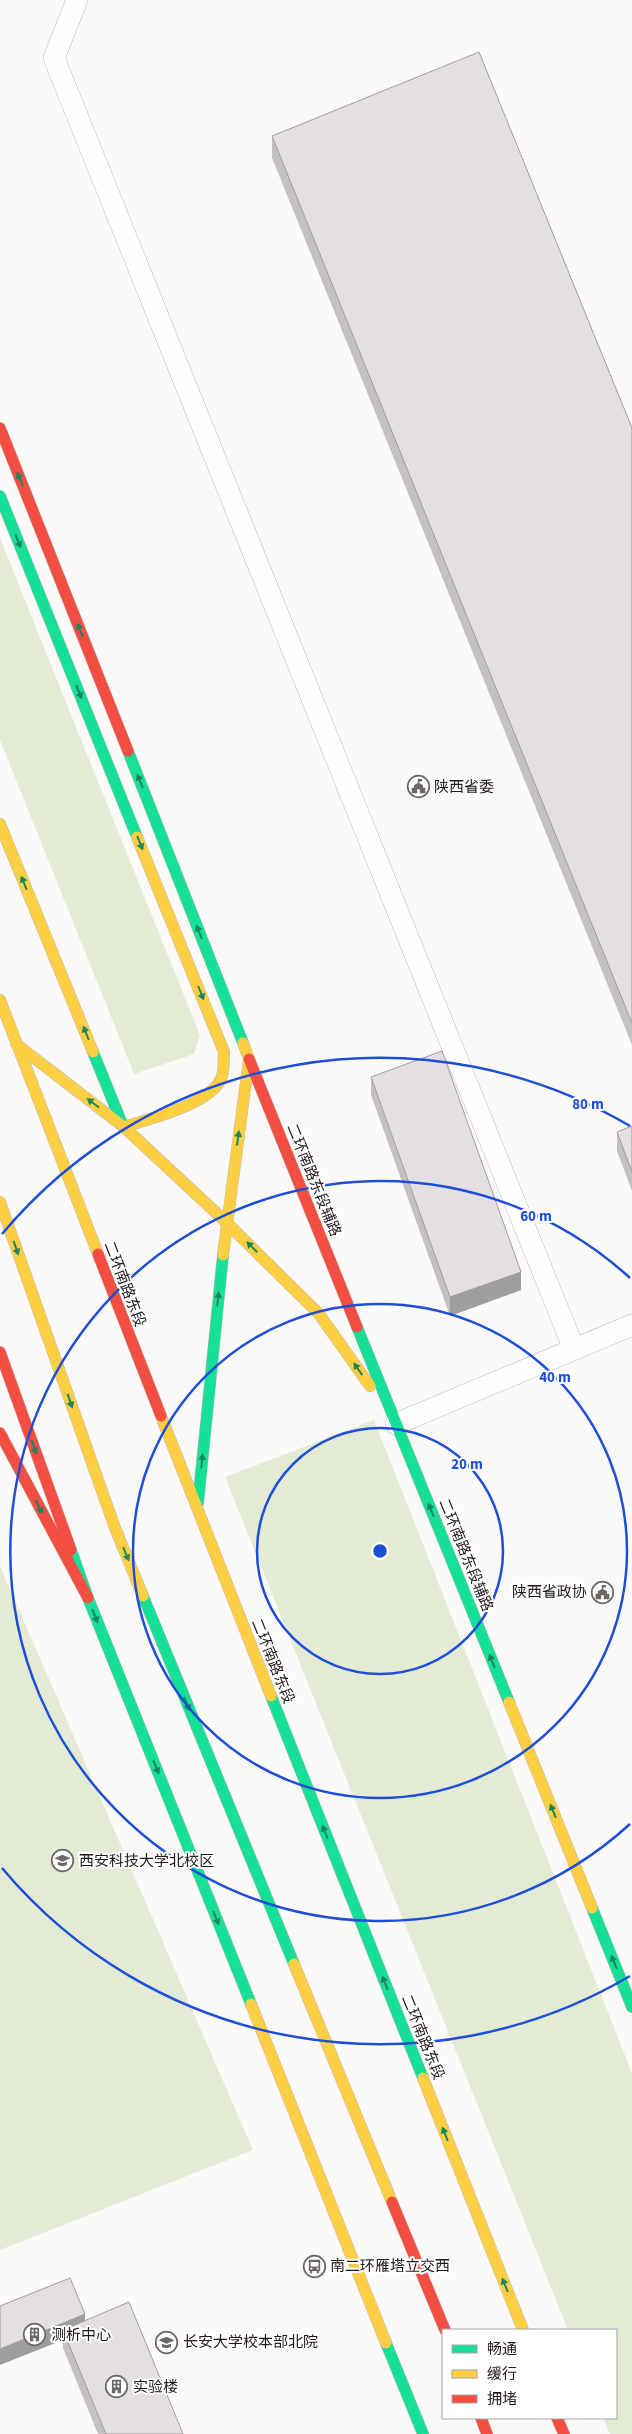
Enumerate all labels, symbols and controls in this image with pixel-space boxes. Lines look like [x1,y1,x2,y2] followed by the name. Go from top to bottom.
[16,472,24,486] one-way arrow
[15,534,23,548] one-way arrow
[76,622,84,637] one-way arrow
[75,685,83,700] one-way arrow
[135,774,143,788] one-way arrow
[406,775,430,799] public building icon: 陕西省委
[434,777,494,798] place label: 陕西省委
[136,836,144,851] one-way arrow
[20,875,28,890] one-way arrow
[195,925,202,940] one-way arrow
[197,986,205,1000] one-way arrow
[81,1026,89,1040] one-way arrow
[572,1094,604,1115] text: 80 m
[86,1098,100,1108] one-way arrow
[281,1121,346,1240] street label: 二环南路东段辅路
[234,1130,242,1146] one-way arrow
[520,1206,552,1227] text: 60 m
[99,1238,150,1330] street label: 二环南路东段
[12,1241,20,1256] one-way arrow
[246,1242,258,1254] one-way arrow
[214,1291,222,1307] one-way arrow
[353,1363,363,1376] one-way arrow
[539,1367,571,1388] text: 40 m
[66,1394,74,1409] one-way arrow
[30,1440,38,1455] one-way arrow
[198,1453,206,1469] one-way arrow
[451,1454,483,1475] text: 20 m
[433,1496,498,1615] street label: 二环南路东段辅路
[35,1499,43,1514] one-way arrow
[427,1503,435,1517] one-way arrow
[371,1542,389,1560] centre of rings
[122,1547,130,1561] one-way arrow
[591,1580,615,1604] public building icon: 陕西省政协
[512,1582,587,1603] place label: 陕西省政协
[91,1609,99,1624] one-way arrow
[246,1616,299,1707] street label: 二环南路东段
[488,1653,496,1668] one-way arrow
[184,1697,192,1711] one-way arrow
[152,1760,160,1774] one-way arrow
[549,1803,557,1818] one-way arrow
[321,1824,329,1839] one-way arrow
[51,1849,75,1873] school or university icon: 西安科技大学北校区
[79,1851,214,1872] place label: 西安科技大学北校区
[212,1911,220,1926] one-way arrow
[609,1955,617,1969] one-way arrow
[381,1975,389,1990] one-way arrow
[396,1992,449,2083] street label: 二环南路东段
[441,2126,449,2141] one-way arrow
[302,2254,326,2278] bus stop icon: 南二环雁塔立交西
[330,2256,450,2277] place label: 南二环雁塔立交西
[501,2277,509,2292] one-way arrow
[23,2323,47,2347] building icon: 测析中心
[51,2325,111,2346] place label: 测析中心
[442,2329,617,2419] legend
[155,2330,179,2354] school or university icon: 长安大学校本部北院
[183,2332,318,2353] place label: 长安大学校本部北院
[487,2339,517,2360] text: 畅通
[487,2364,517,2385] text: 缓行
[105,2375,129,2399] building icon: 实验楼
[133,2377,178,2398] place label: 实验楼
[487,2389,517,2410] text: 拥堵

